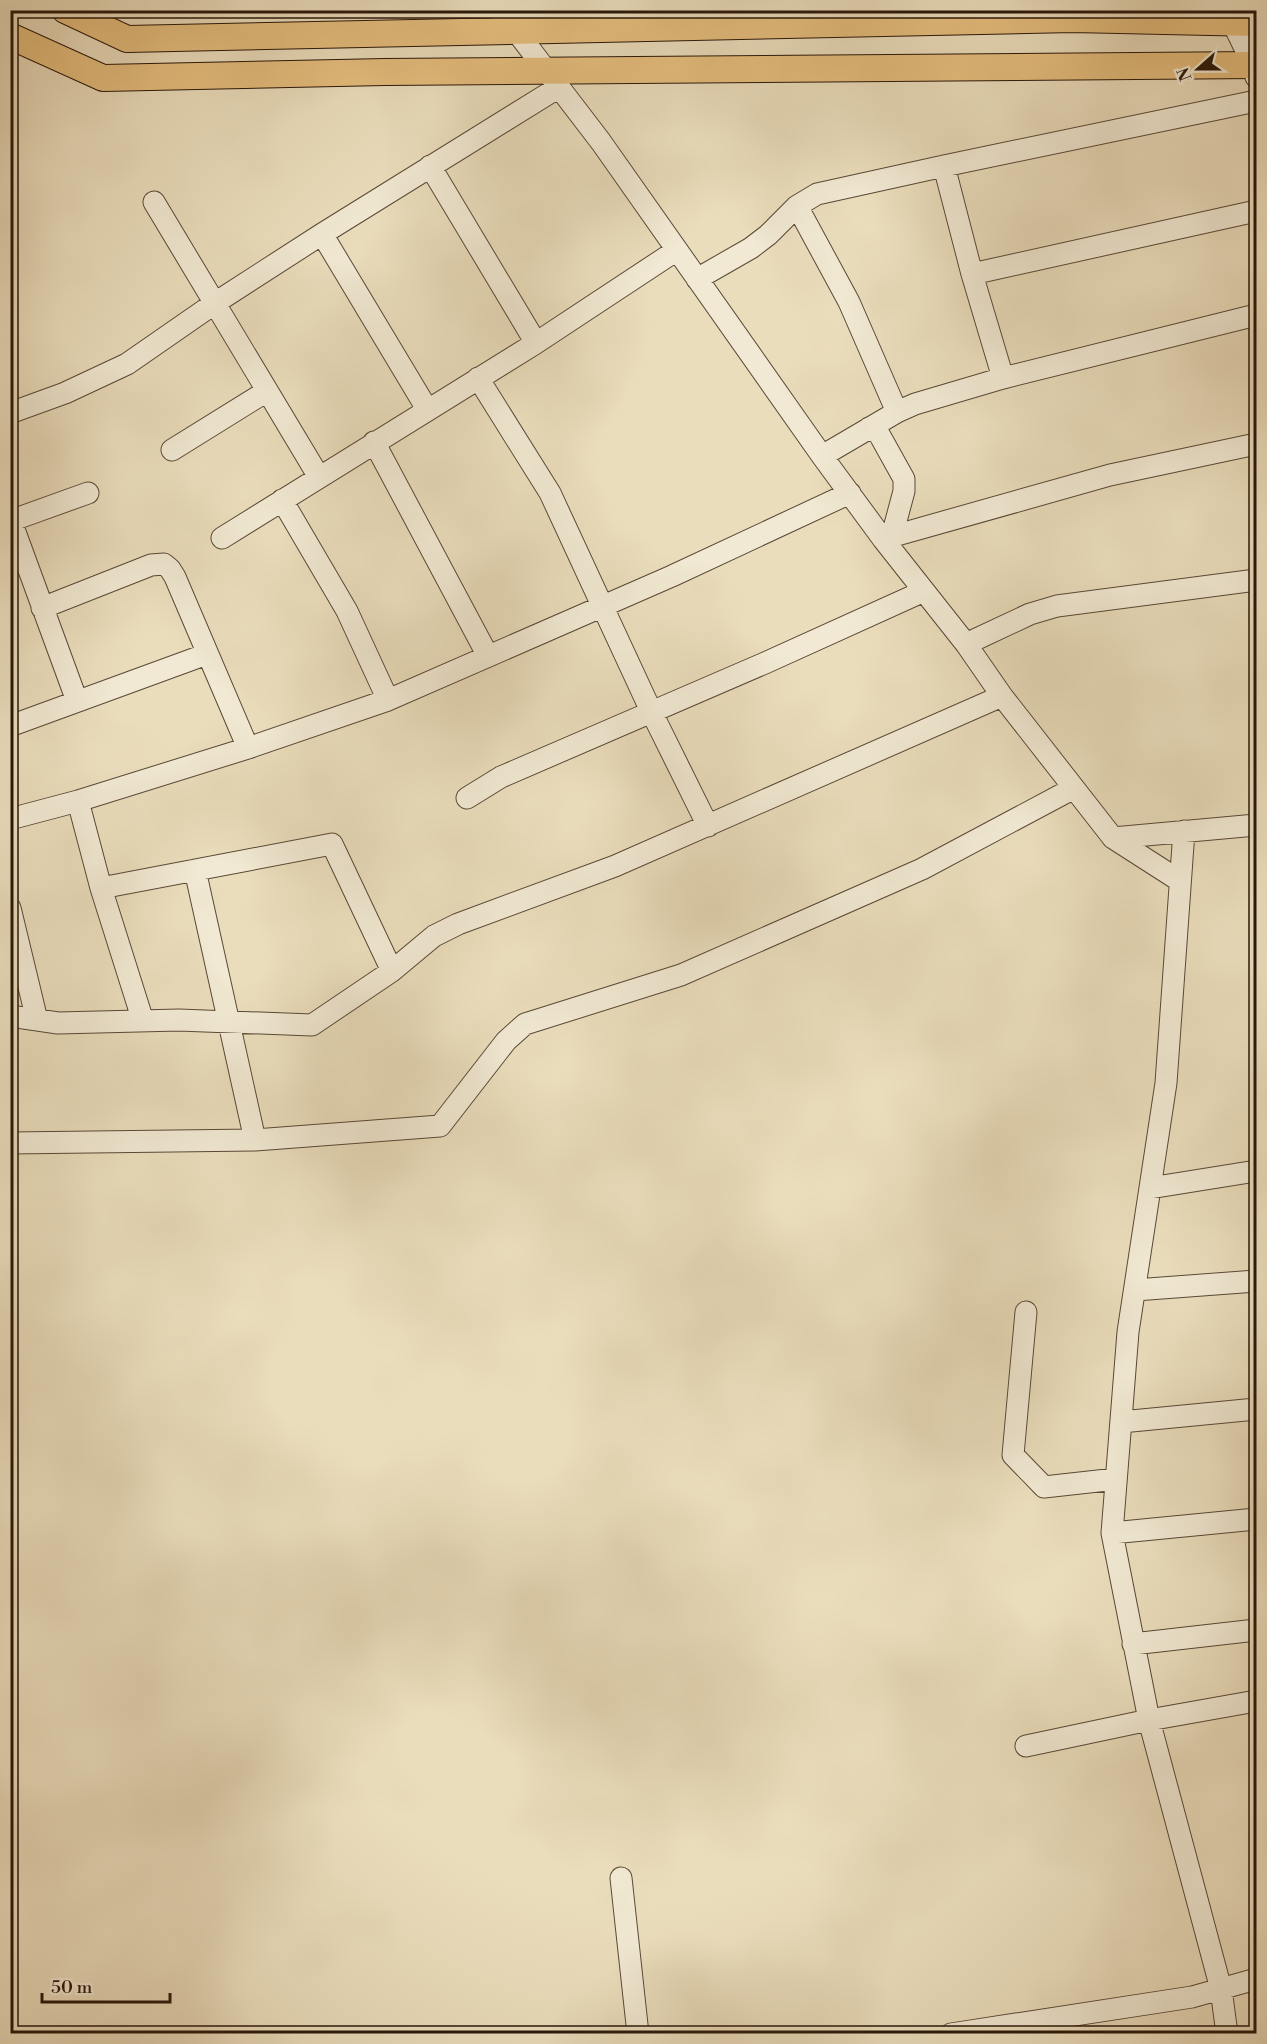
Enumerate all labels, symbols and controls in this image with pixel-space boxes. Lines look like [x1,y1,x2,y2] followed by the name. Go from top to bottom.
[1168,39,1228,99] north arrow
[1173,64,1197,84] text: N
[42,1966,170,2004] scale bar
[51,1976,93,1999] text: 50 m

